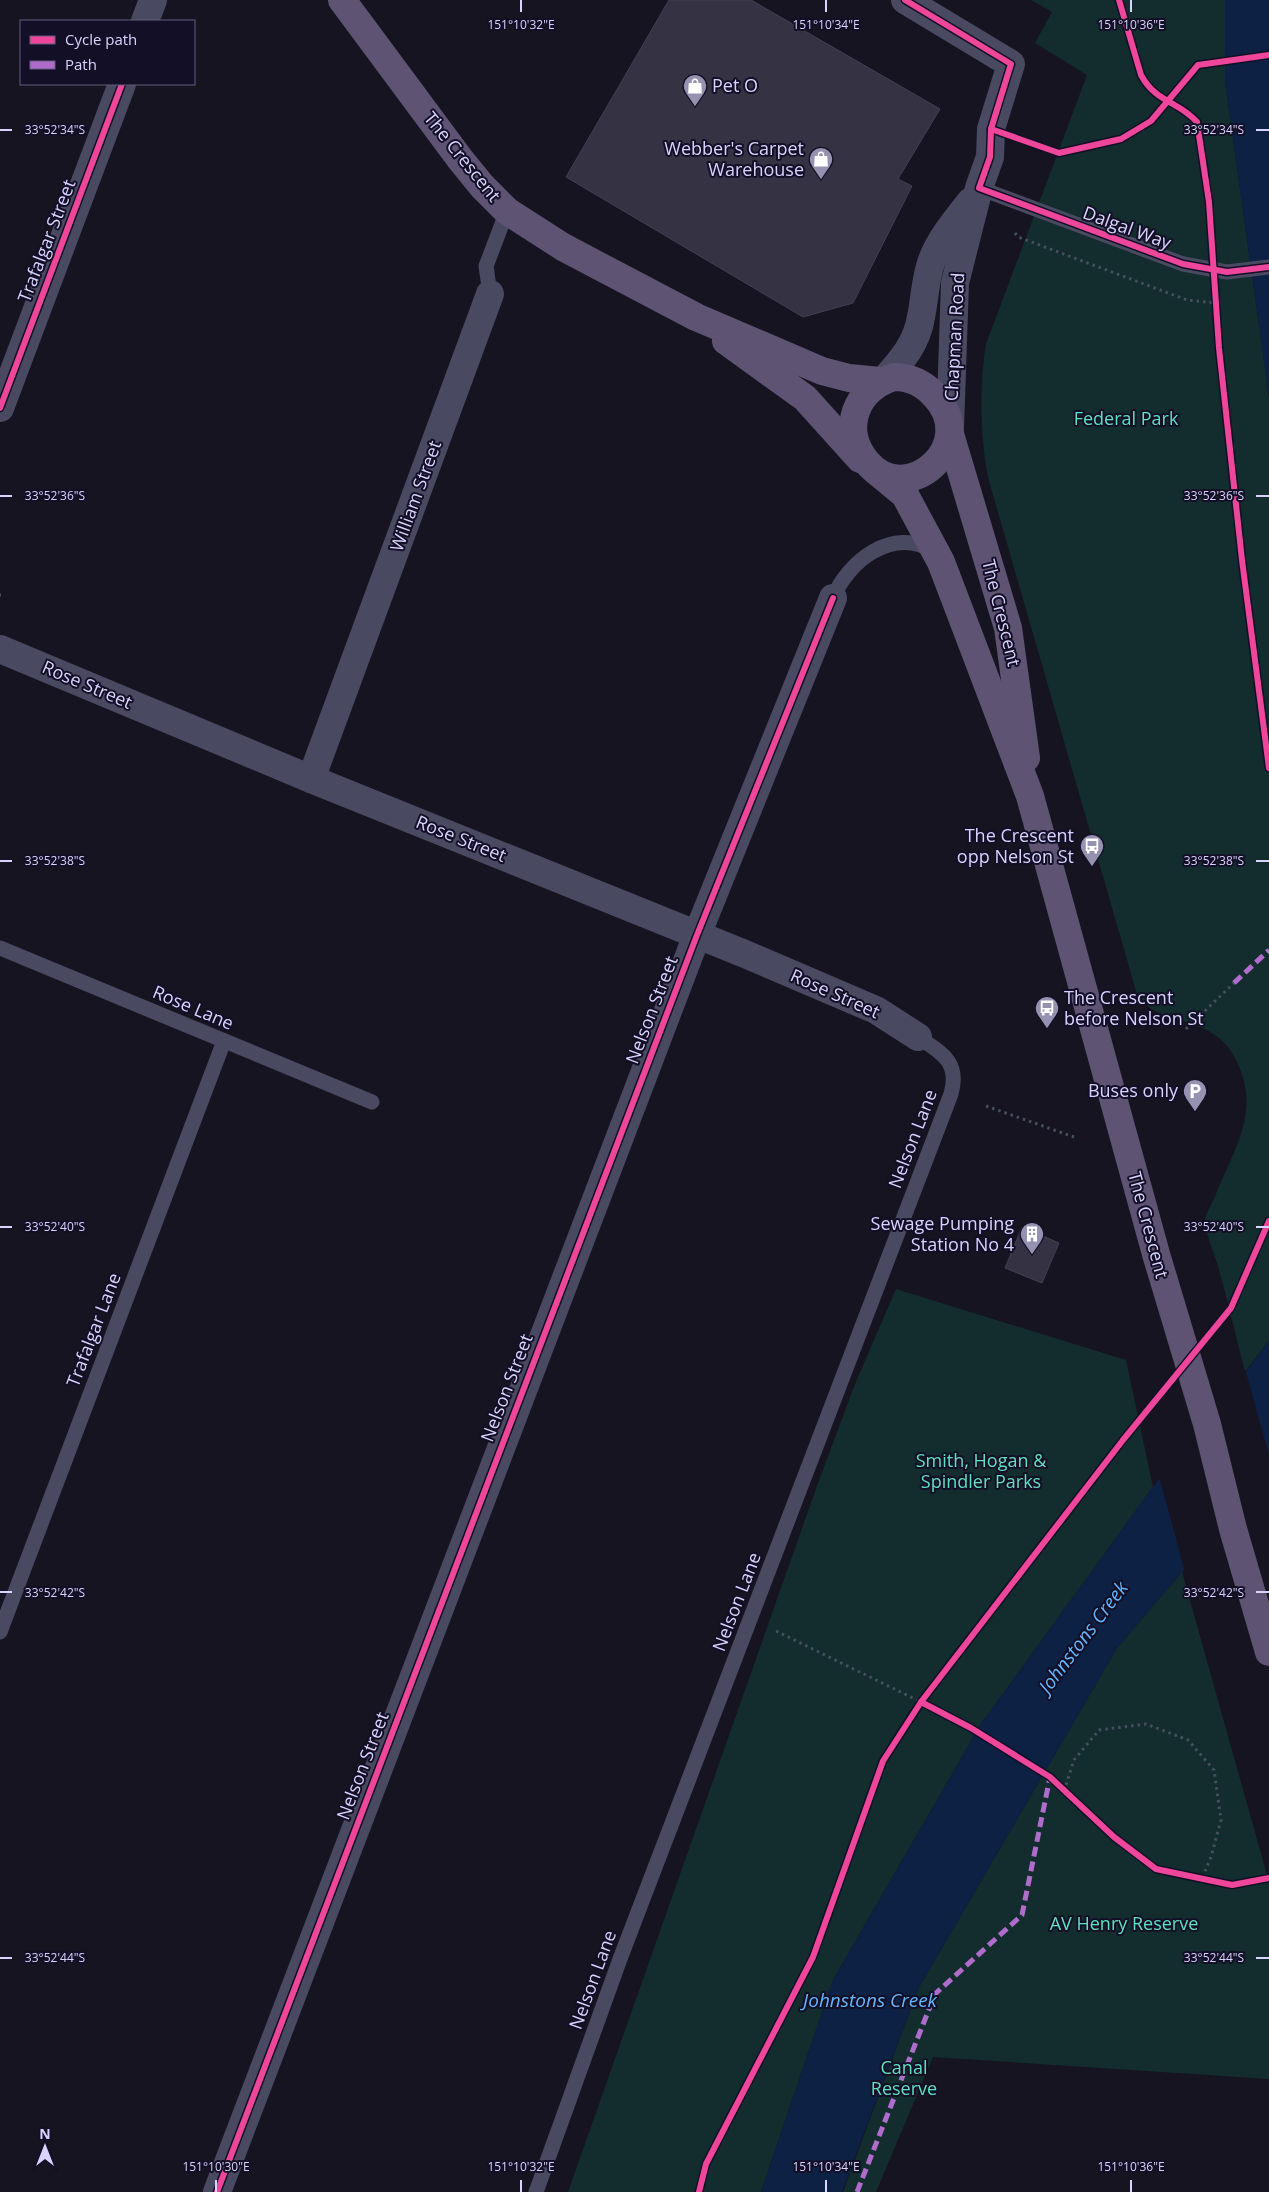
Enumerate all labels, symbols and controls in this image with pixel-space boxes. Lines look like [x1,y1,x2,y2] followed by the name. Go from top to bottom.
[487,16,555,33] text: 151°10'32"E
[792,16,860,33] text: 151°10'34"E
[1097,16,1165,33] text: 151°10'36"E
[20,20,195,85] legend
[65,29,137,49] text: Cycle path
[65,54,97,74] text: Path
[682,73,708,107] shop icon: Pet O
[712,73,758,97] place label: Pet O
[419,106,506,206] street label: The Crescent
[25,121,85,138] text: 33°52'34"S
[1184,121,1244,138] text: 33°52'34"S
[664,136,804,181] place label: Webber's Carpet Warehouse
[808,146,834,180] shop icon: Webber's Carpet Warehouse
[12,176,81,306] street label: Trafalgar Street
[1080,200,1176,254] street label: Dalgal Way
[939,272,969,402] street label: Chapman Road
[1074,406,1179,430] park label: Federal Park
[384,437,446,554] street label: William Street
[25,487,85,504] text: 33°52'36"S
[1184,487,1244,504] text: 33°52'36"S
[977,557,1027,669] street label: The Crescent
[39,654,136,714] street label: Rose Street
[413,809,510,867] street label: Rose Street
[957,823,1074,868] place label: The Crescent opp Nelson St
[1079,833,1105,867] bus stop icon: The Crescent opp Nelson St
[25,852,85,869] text: 33°52'38"S
[1184,852,1244,869] text: 33°52'38"S
[620,952,683,1067] street label: Nelson Street
[787,963,884,1023] street label: Rose Street
[149,979,238,1035] street label: Rose Lane
[1064,985,1204,1030] place label: The Crescent before Nelson St
[1034,995,1060,1029] bus stop icon: The Crescent before Nelson St
[1088,1078,1179,1102] place label: Buses only
[1182,1078,1208,1112] parking icon: Buses only
[882,1086,942,1191] street label: Nelson Lane
[1123,1169,1175,1281] street label: The Crescent
[871,1211,1014,1256] place label: Sewage Pumping Station No 4
[25,1218,85,1235] text: 33°52'40"S
[1184,1218,1244,1235] text: 33°52'40"S
[1019,1221,1045,1255] building icon: Sewage Pumping Station No 4
[60,1269,126,1390] street label: Trafalgar Lane
[475,1330,538,1445] street label: Nelson Street
[916,1448,1047,1493] park label: Smith, Hogan & Spindler Parks
[706,1549,766,1654] street label: Nelson Lane
[1031,1575,1134,1701] water label: Johnstons Creek
[25,1584,85,1601] text: 33°52'42"S
[1184,1584,1244,1601] text: 33°52'42"S
[331,1708,394,1823] street label: Nelson Street
[1050,1911,1198,1935] park label: AV Henry Reserve
[563,1927,621,2033] street label: Nelson Lane
[25,1949,85,1966] text: 33°52'44"S
[1184,1949,1244,1966] text: 33°52'44"S
[800,1987,938,2013] water label: Johnstons Creek
[871,2055,937,2100] park label: Canal Reserve
[20,2122,70,2172] north arrow
[39,2124,51,2143] text: N
[182,2158,250,2175] text: 151°10'30"E
[487,2158,555,2175] text: 151°10'32"E
[792,2158,860,2175] text: 151°10'34"E
[1097,2158,1165,2175] text: 151°10'36"E

